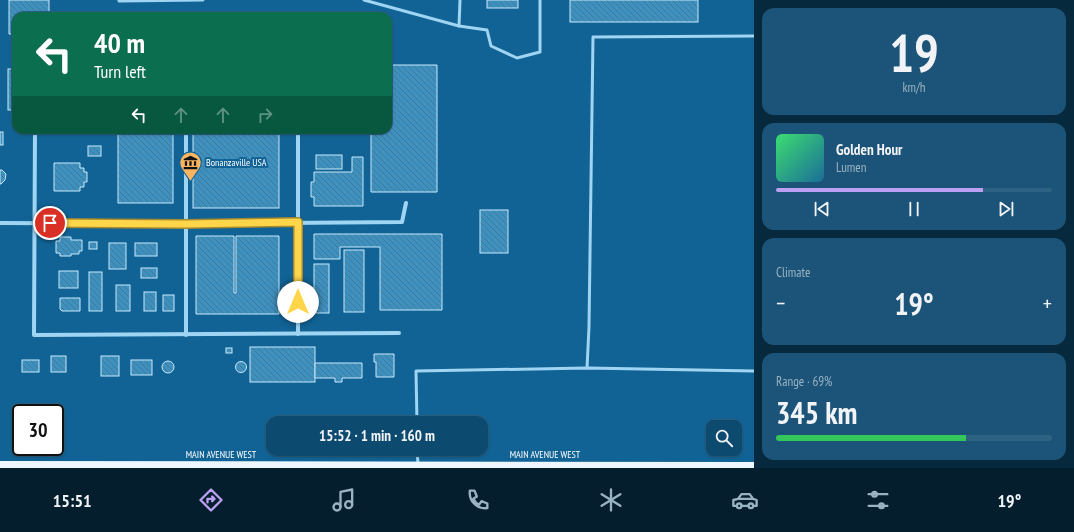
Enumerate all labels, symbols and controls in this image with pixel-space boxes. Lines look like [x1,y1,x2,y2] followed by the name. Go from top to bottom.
[889,19,939,86] text: 19
[94,24,145,61] text: 40 m
[28,28,80,80] icon: left
[94,60,146,83] text: Turn left
[902,79,926,96] text: km/h
[128,104,150,126] icon: left
[170,104,192,126] icon: ahead
[212,104,234,126] icon: ahead
[254,104,276,126] icon: right
[836,140,903,159] text: Golden Hour
[178,149,204,182] museum icon: Bonanzaville USA
[206,156,267,169] place label: Bonanzaville USA
[836,159,866,176] text: Lumen
[811,198,833,220] icon: previous
[903,198,925,220] icon: pause
[995,198,1017,220] icon: next
[33,206,67,240] pin
[39,212,61,234] icon: arrive
[776,264,810,281] text: Climate
[277,281,319,323] position arrow
[894,284,934,323] text: 19°
[776,289,785,317] text: −
[1043,289,1052,317] text: +
[776,373,832,390] text: Range · 69%
[776,393,857,432] text: 345 km
[12,404,64,456] speed limit sign: 30
[706,420,742,456] map controls
[706,420,742,456] button: search
[319,426,435,445] text: 15:52 · 1 min · 160 m
[186,448,257,461] street label: MAIN AVENUE WEST
[510,448,581,461] street label: MAIN AVENUE WEST
[197,486,225,514] icon: directions
[330,486,358,514] icon: music
[464,486,492,514] icon: phone
[597,486,625,514] icon: climate
[731,486,759,514] icon: car
[864,486,892,514] icon: filters
[53,489,92,512] text: 15:51
[997,489,1021,512] text: 19°

